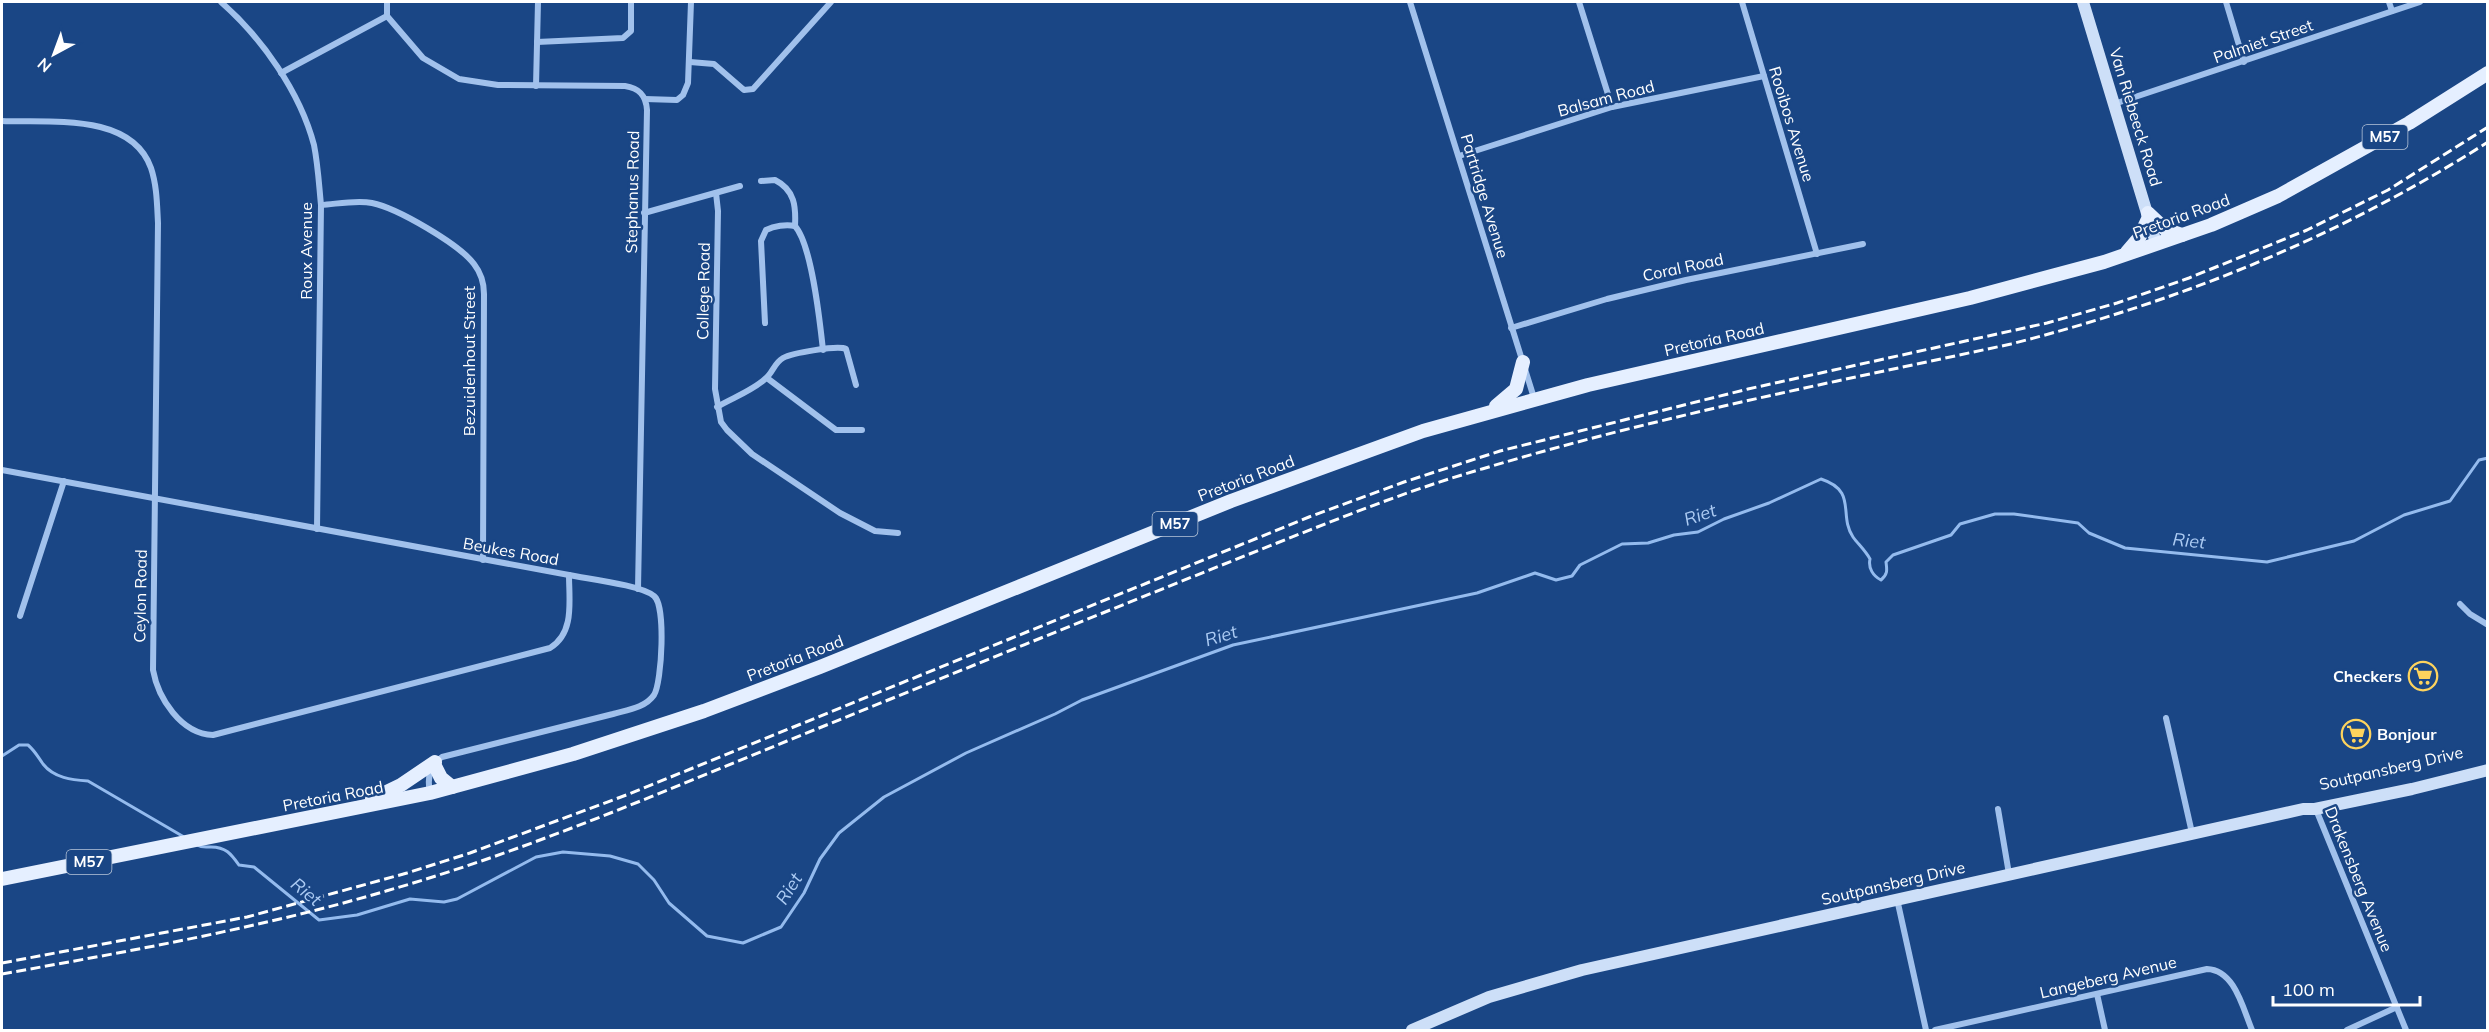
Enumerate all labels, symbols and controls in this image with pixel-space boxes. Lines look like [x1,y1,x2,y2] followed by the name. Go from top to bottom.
[2211,14,2316,67] street label: Palmiet Street
[24,24,84,84] north arrow
[2105,45,2167,189] street label: Van Riebeeck Road
[33,54,55,77] text: N
[1765,64,1819,184] street label: Rooibos Avenue
[1555,75,1657,121] street label: Balsam Road
[2362,125,2408,149] road number: M57
[621,130,643,254] street label: Stephanus Road
[1457,131,1513,261] street label: Partridge Avenue
[2130,189,2232,243] street label: Pretoria Road
[296,202,316,300] street label: Roux Avenue
[692,242,714,340] street label: College Road
[1641,249,1725,285] street label: Coral Road
[459,285,479,436] street label: Bezuidenhout Street
[1662,318,1766,360] street label: Pretoria Road
[1195,450,1297,506] street label: Pretoria Road
[1681,498,1720,531] water label: Riet
[1152,512,1198,536] road number: M57
[2172,527,2207,554] water label: Riet
[462,533,560,569] street label: Beukes Road
[129,549,151,643] street label: Ceylon Road
[1202,620,1241,651] water label: Riet
[744,630,846,686] street label: Pretoria Road
[2407,660,2439,692] supermarket icon: Checkers
[2333,666,2402,686] place label: Checkers
[2340,718,2372,750] supermarket icon: Bonjour
[2377,724,2437,744] place label: Bonjour
[2317,742,2465,794] street label: Soutpansberg Drive
[281,776,385,816] street label: Pretoria Road
[2321,803,2397,955] street label: Drakensberg Avenue
[66,850,112,874] road number: M57
[1819,857,1967,909] street label: Soutpansberg Drive
[770,868,807,909] water label: Riet
[286,872,327,911] water label: Riet
[2038,952,2178,1002] street label: Langeberg Avenue
[2273,969,2420,1007] scale bar
[2282,978,2335,1001] text: 100 m

